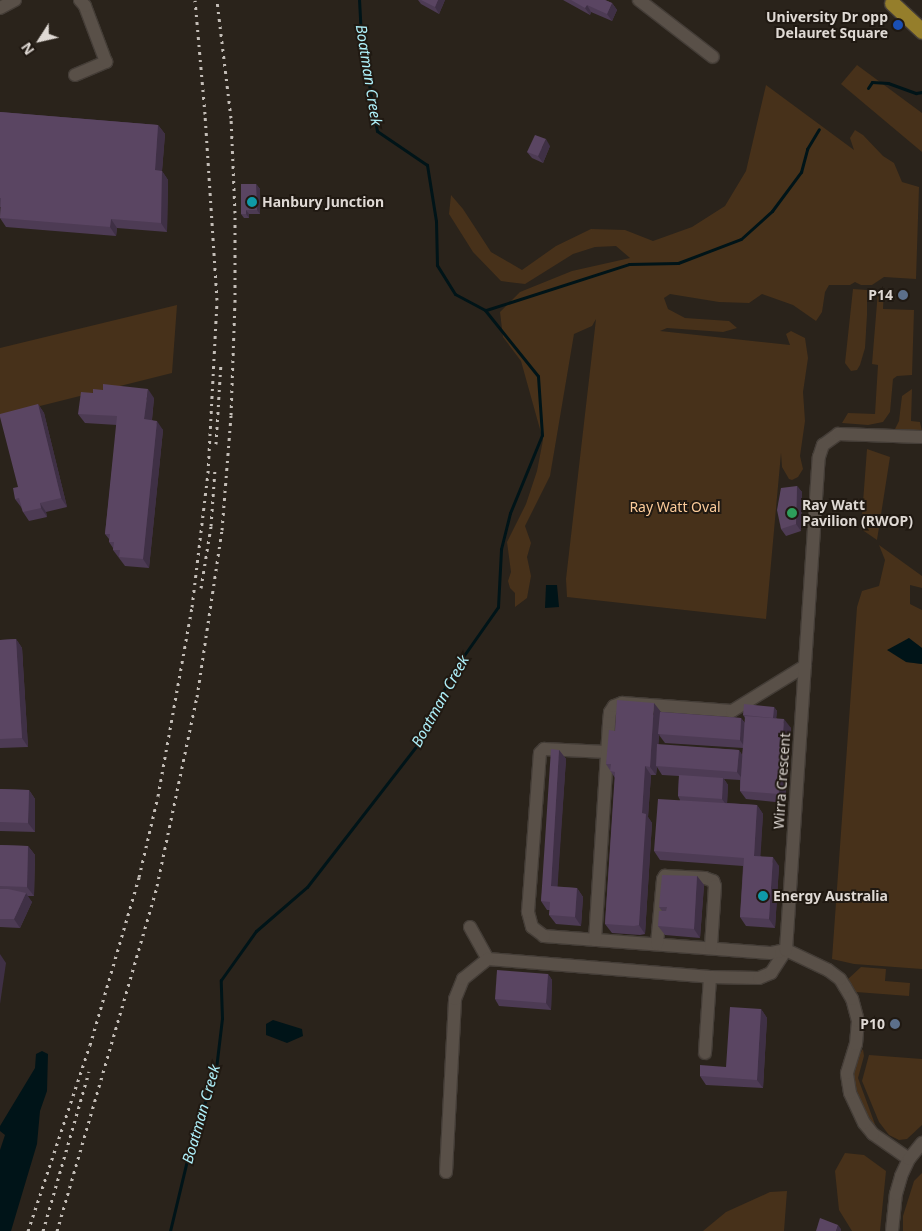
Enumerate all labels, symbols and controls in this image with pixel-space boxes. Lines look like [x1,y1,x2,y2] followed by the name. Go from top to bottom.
[766,9,888,41] place label: University Dr opp Delauret Square
[15,15,65,65] north arrow
[892,19,904,31] marker: University Dr opp Delauret Square
[352,23,386,127] water label: Boatman Creek
[16,39,38,59] text: N
[262,194,384,210] place label: Hanbury Junction
[246,196,258,208] marker: Hanbury Junction
[868,287,893,303] place label: P14
[897,289,909,301] marker: P14
[802,497,913,530] place label: Ray Watt Pavilion (RWOP)
[629,499,721,515] park label: Ray Watt Oval
[786,507,798,519] marker: Ray Watt Pavilion (RWOP)
[407,652,473,750] water label: Boatman Creek
[770,732,794,830] street label: Wirra Crescent
[773,888,888,904] place label: Energy Australia
[757,890,769,902] marker: Energy Australia
[860,1016,885,1032] place label: P10
[889,1018,901,1030] marker: P10
[178,1062,224,1166] water label: Boatman Creek

